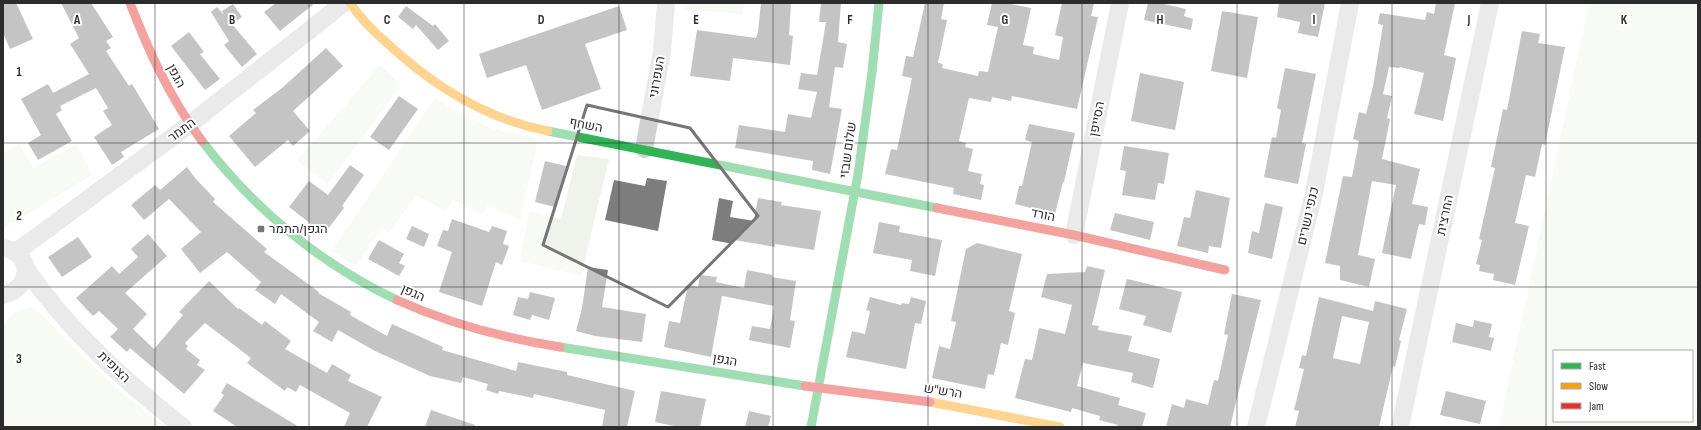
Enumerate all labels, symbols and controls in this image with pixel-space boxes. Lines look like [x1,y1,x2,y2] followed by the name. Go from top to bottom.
[73,12,81,28] text: A
[229,12,235,28] text: B
[384,12,391,28] text: C
[538,12,545,28] text: D
[693,12,699,28] text: E
[847,12,853,28] text: F
[1002,12,1009,28] text: G
[1157,12,1164,28] text: H
[1313,12,1316,28] text: I
[1467,12,1471,28] text: J
[1621,12,1628,28] text: K
[645,55,669,99] street label: העפרוני
[163,61,189,91] street label: הגפן
[16,64,22,80] text: 1
[1086,100,1108,138] street label: הסייפן
[165,114,199,146] street label: התמר
[568,114,604,136] street label: השחף
[836,121,860,179] street label: שלום שבזי
[1294,185,1322,247] street label: כנפי נשרים
[1433,193,1457,237] street label: החרצית
[1029,205,1057,225] street label: הורד
[16,208,22,224] text: 2
[269,221,328,237] place label: הגפן/התמר
[256,224,266,234] marker: הגפן/התמר
[399,281,427,305] street label: הגפן
[94,348,134,386] street label: הצופית
[712,350,738,370] street label: הגפן
[1553,350,1693,422] legend
[16,351,22,367] text: 3
[1589,359,1606,374] text: Fast
[1589,379,1608,394] text: Slow
[923,380,963,402] street label: הרש''ש
[1588,399,1604,414] text: Jam

